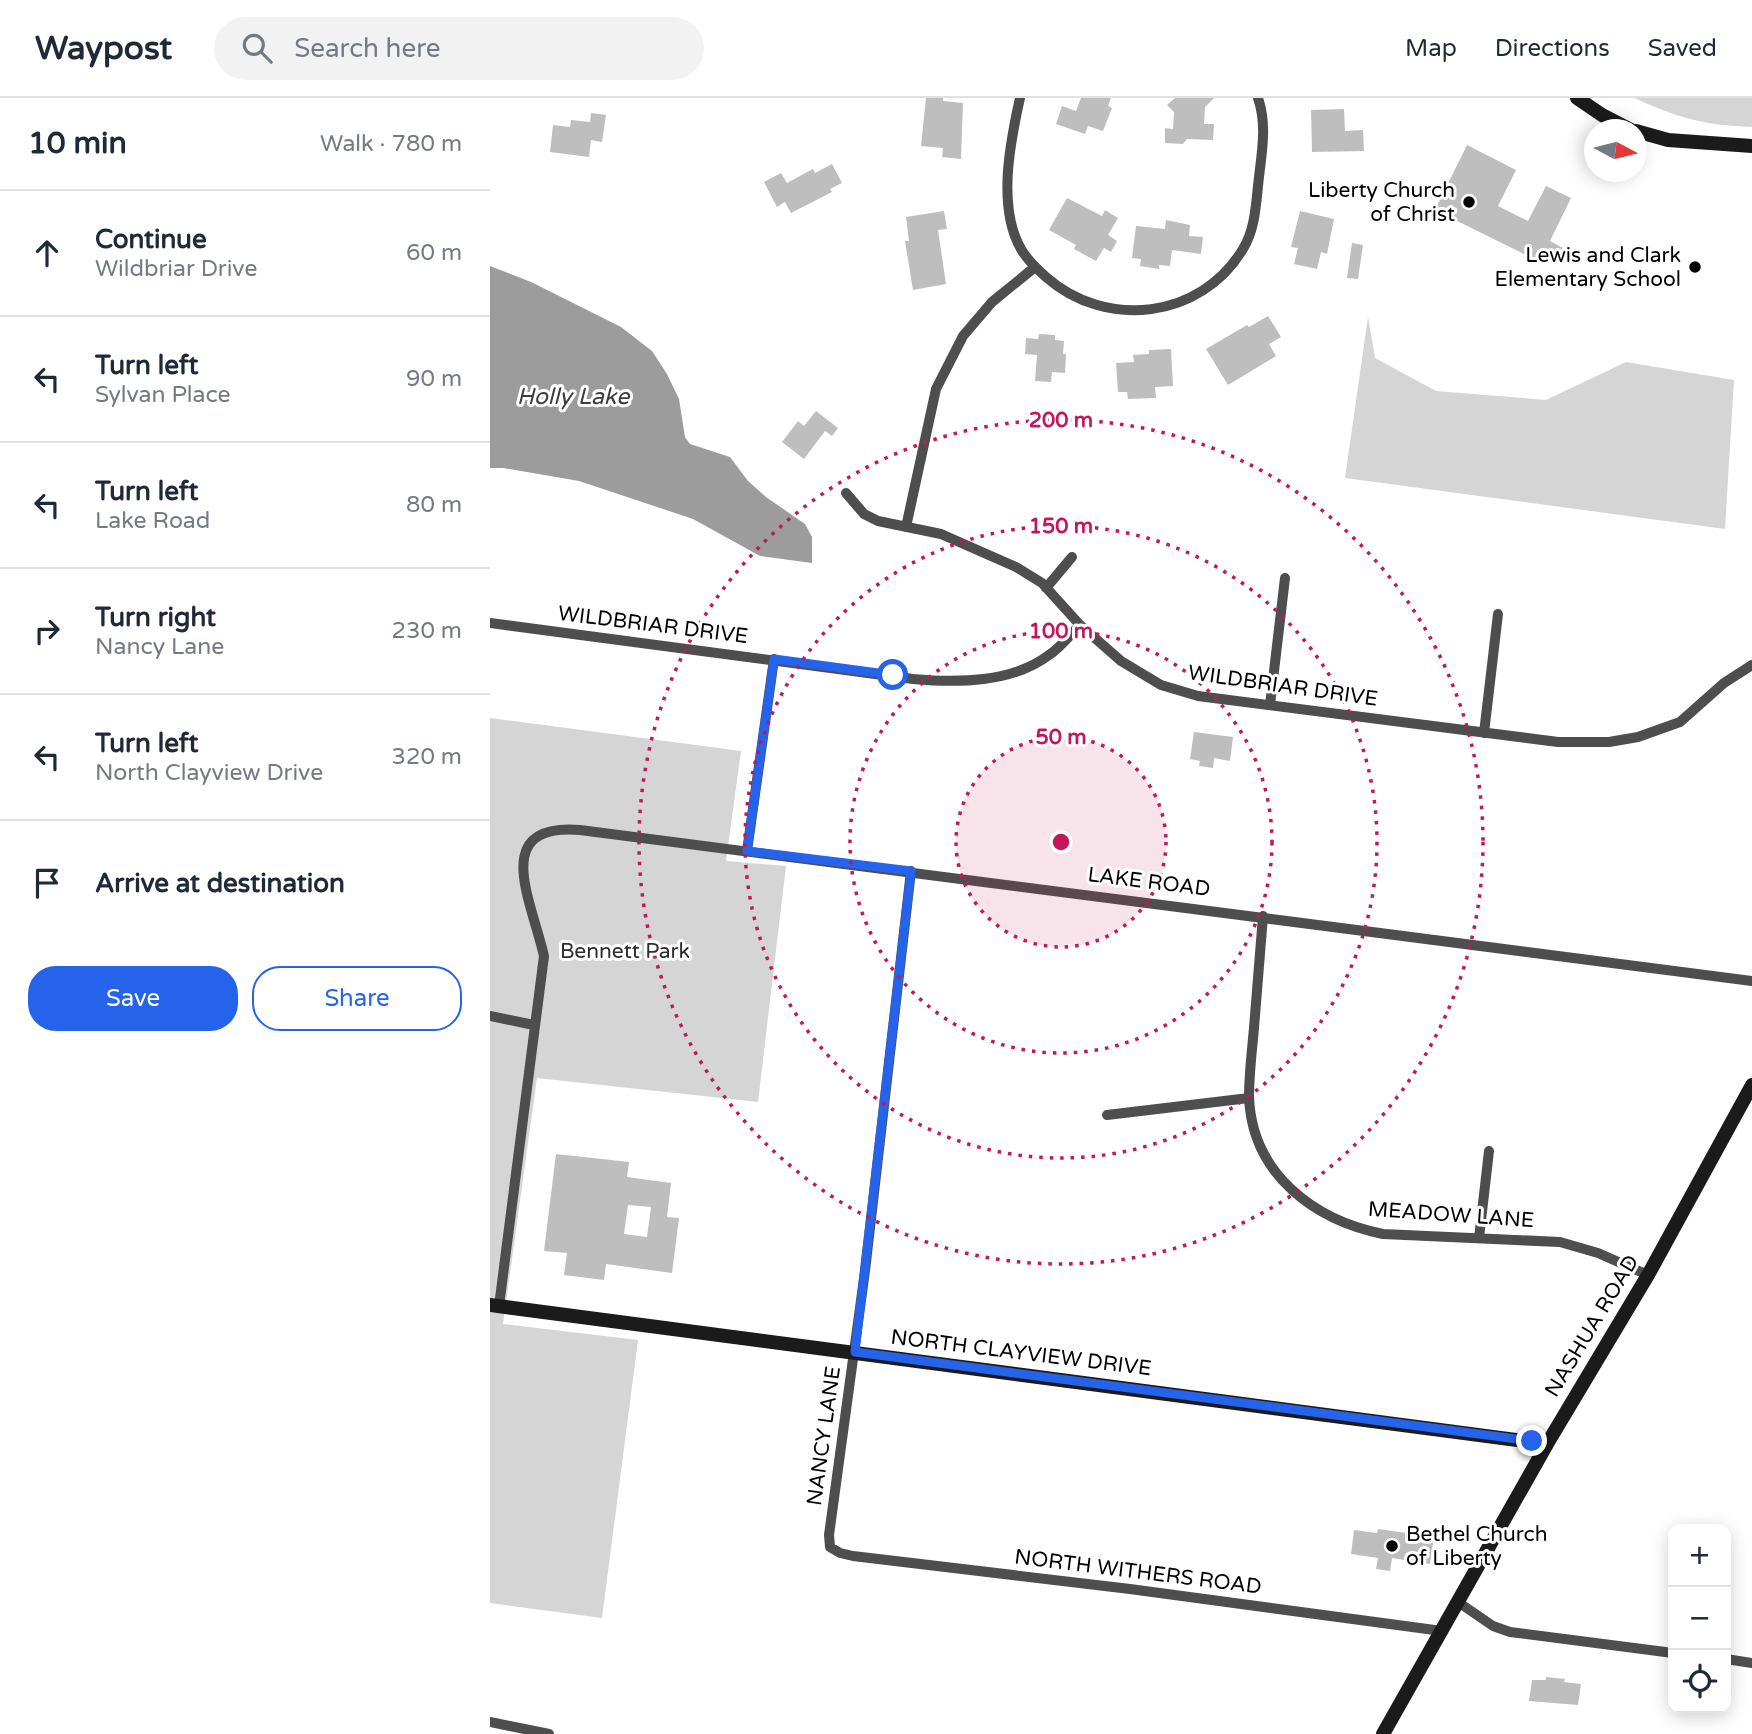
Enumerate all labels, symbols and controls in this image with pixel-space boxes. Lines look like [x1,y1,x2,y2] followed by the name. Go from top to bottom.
[214,17,704,80] search box
[35,29,172,68] text: Waypost
[238,29,276,67] icon: search
[294,33,440,64] text: Search here
[1405,34,1457,63] text: Map
[1495,34,1610,63] text: Directions
[1648,34,1717,63] text: Saved
[1584,119,1647,182] north arrow
[28,125,127,162] text: 10 min
[320,130,462,158] text: Walk · 780 m
[1308,178,1455,227] place label: Liberty Church of Christ
[1461,194,1477,210] marker: Liberty Church of Christ
[95,224,207,255] text: Continue
[28,234,66,272] icon: ahead
[406,239,462,267] text: 60 m
[1494,243,1681,292] place label: Lewis and Clark Elementary School
[95,255,257,283] text: Wildbriar Drive
[1687,259,1703,275] marker: Lewis and Clark Elementary School
[95,350,198,381] text: Turn left
[28,360,66,398] icon: left
[406,365,462,393] text: 90 m
[95,381,231,409] text: Sylvan Place
[517,383,631,411] water label: Holly Lake
[1029,408,1093,433] text: 200 m
[95,476,198,507] text: Turn left
[28,486,66,524] icon: left
[406,491,462,519] text: 80 m
[95,507,210,535] text: Lake Road
[1029,514,1093,539] text: 150 m
[557,601,749,649] street label: WILDBRIAR DRIVE
[95,602,216,633] text: Turn right
[28,612,66,650] icon: right
[392,617,462,645] text: 230 m
[1029,619,1093,644] text: 100 m
[95,633,224,661] text: Nancy Lane
[877,659,908,690] route start
[1187,660,1379,712] street label: WILDBRIAR DRIVE
[1035,725,1087,750] text: 50 m
[95,728,198,759] text: Turn left
[28,738,66,776] icon: left
[392,743,462,771] text: 320 m
[95,759,323,787] text: North Clayview Drive
[1049,830,1073,854] centre of rings
[1086,862,1212,902] street label: LAKE ROAD
[28,864,66,902] icon: arrive
[95,868,345,899] text: Arrive at destination
[560,939,690,964] park label: Bennett Park
[28,966,238,1031] button: Save
[252,966,462,1031] button: Share
[1367,1197,1535,1233] street label: MEADOW LANE
[1540,1251,1644,1401] street label: NASHUA ROAD
[889,1325,1153,1381] street label: NORTH CLAYVIEW DRIVE
[802,1365,846,1507] street label: NANCY LANE
[1516,1425,1547,1456] route end
[1406,1522,1548,1571] place label: Bethel Church of Liberty
[1668,1524,1731,1713] map controls
[1668,1524,1731,1587] button: +
[1384,1538,1400,1554] marker: Bethel Church of Liberty
[1013,1544,1263,1600] street label: NORTH WITHERS ROAD
[1668,1587,1731,1650] button: −
[1668,1650,1731,1713] button: locate

